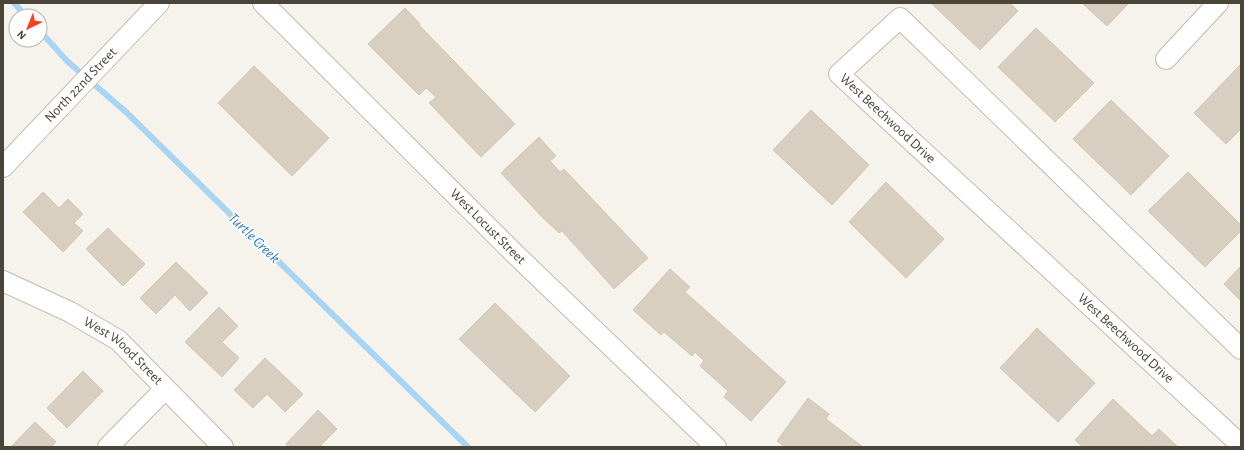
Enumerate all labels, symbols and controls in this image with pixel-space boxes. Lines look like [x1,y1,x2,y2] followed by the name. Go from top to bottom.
[8,8,48,48] north arrow
[15,28,28,42] text: N
[42,45,120,125] street label: North 22nd Street
[837,71,938,166] street label: West Beechwood Drive
[447,186,528,267] street label: West Locust Street
[225,210,283,266] water label: Turtle Creek
[1075,291,1176,386] street label: West Beechwood Drive
[81,314,165,388] street label: West Wood Street

